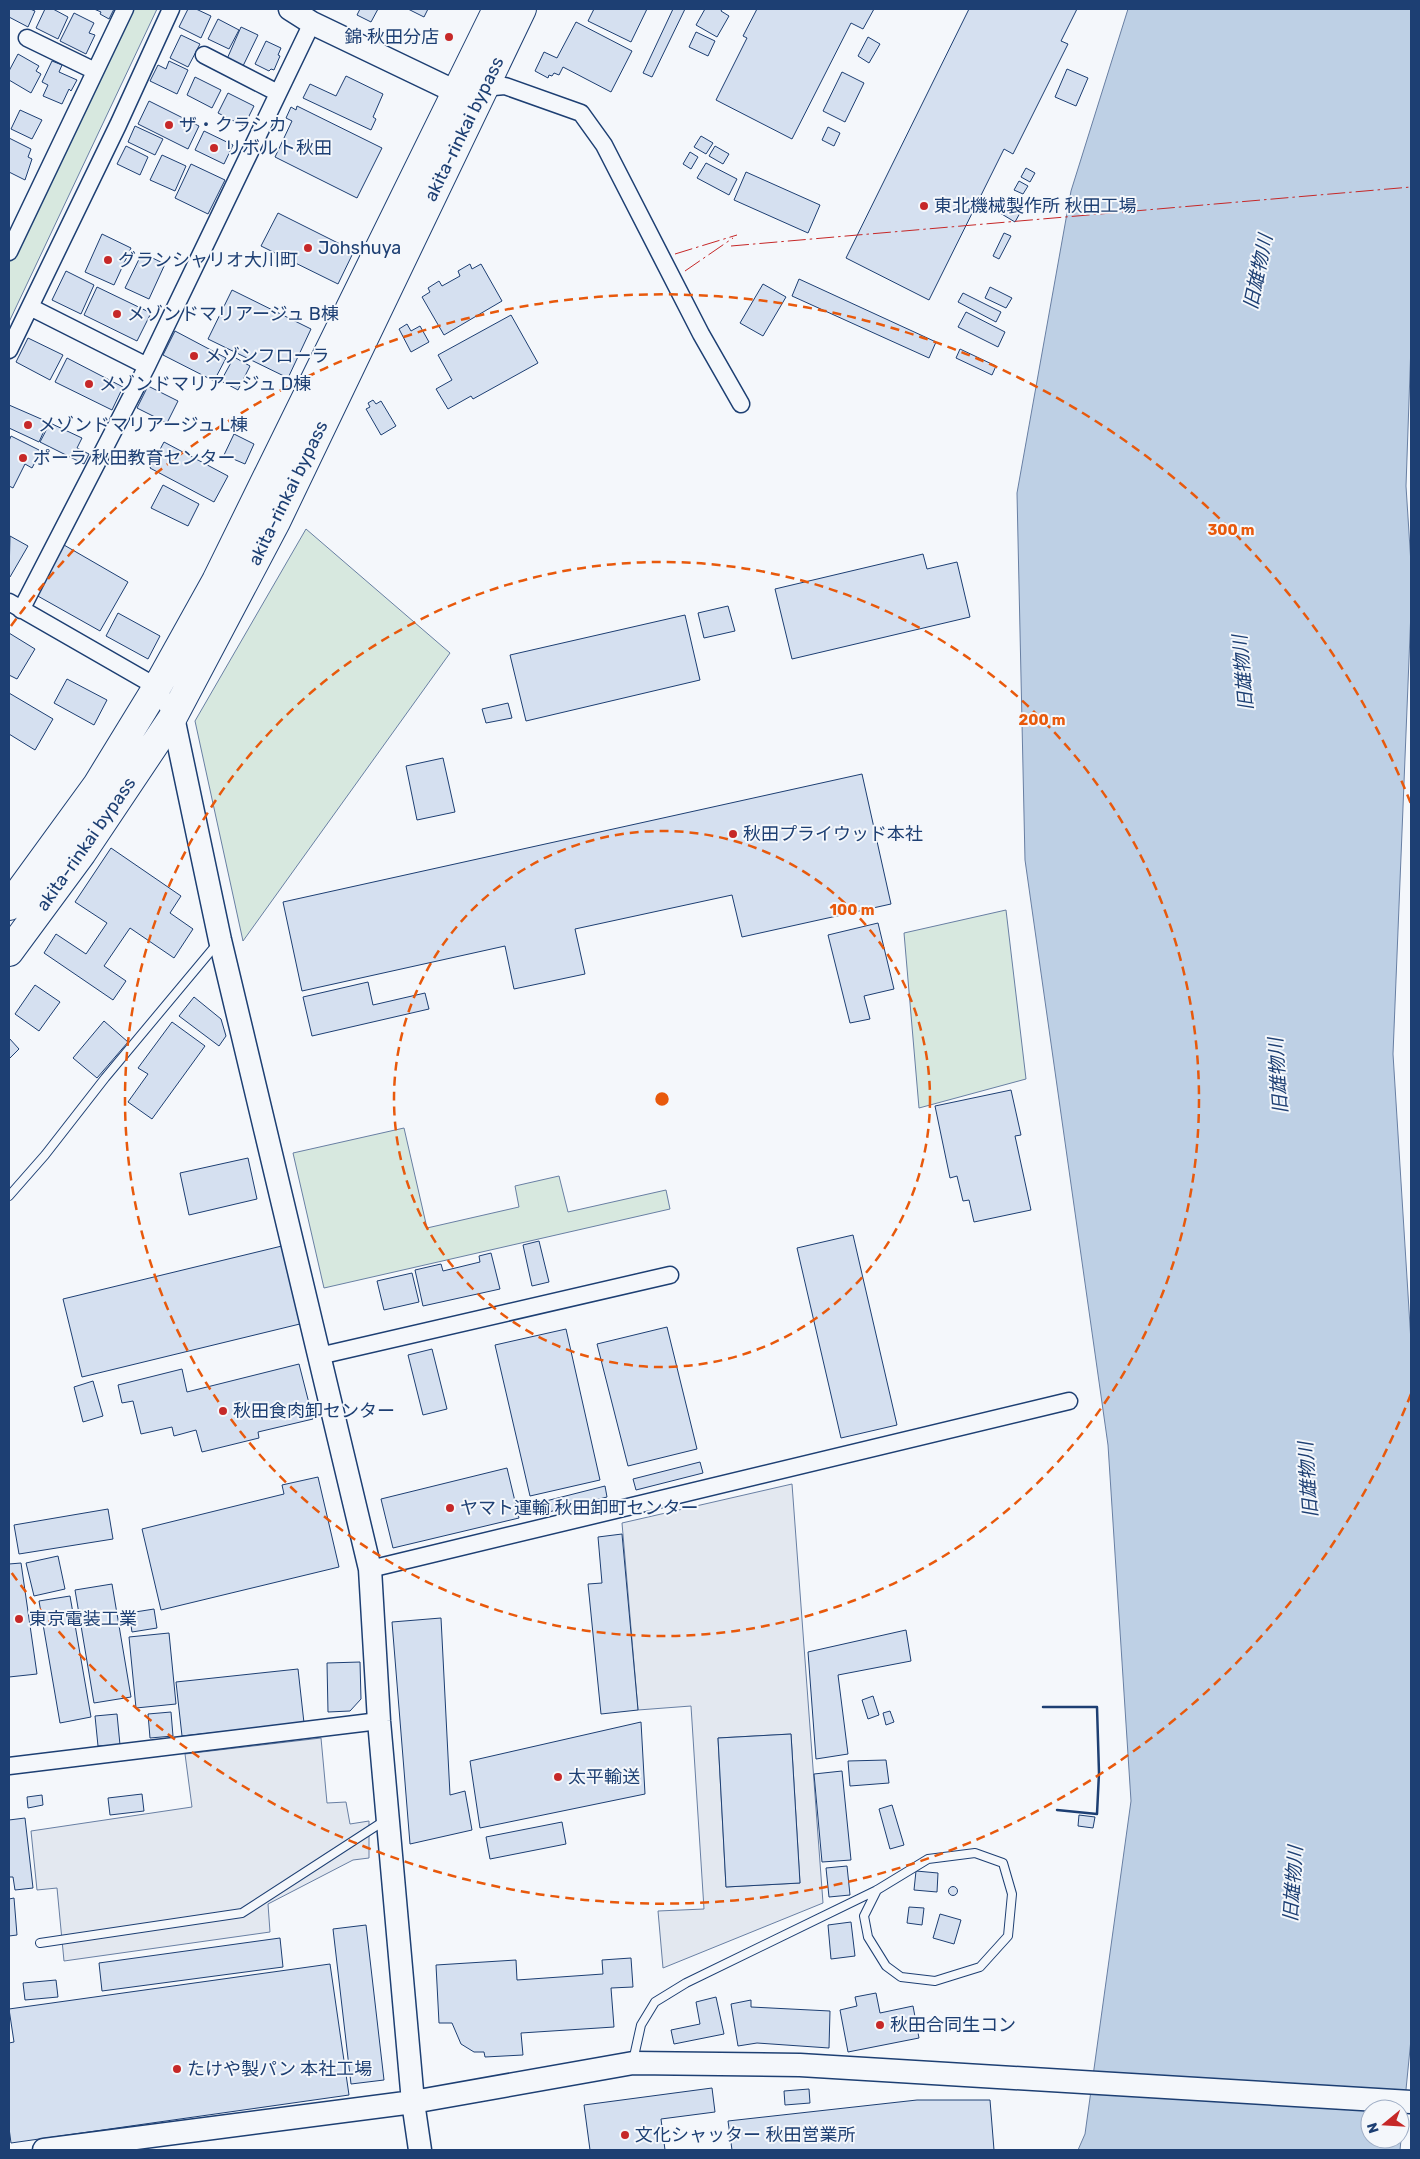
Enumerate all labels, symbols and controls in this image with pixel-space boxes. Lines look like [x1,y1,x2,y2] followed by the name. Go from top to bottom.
[345,26,439,48] place label: 錦 秋田分店
[443,31,455,43] marker: 錦 秋田分店
[419,53,509,205] street label: akita-rinkai bypass
[179,114,287,136] place label: ザ・クラシカ
[163,119,175,131] marker: ザ・クラシカ
[224,137,332,159] place label: リボルト秋田
[208,142,220,154] marker: リボルト秋田
[934,195,1136,217] place label: 東北機械製作所 秋田工場
[918,200,930,212] marker: 東北機械製作所 秋田工場
[1239,230,1278,312] water label: 旧雄物川
[318,237,401,259] place label: Johshuya
[302,242,314,254] marker: Johshuya
[118,249,298,271] place label: グランシャリオ大川町
[102,254,114,266] marker: グランシャリオ大川町
[127,303,339,325] place label: メゾンドマリアージュ B棟
[111,308,123,320] marker: メゾンドマリアージュ B棟
[204,345,329,367] place label: メゾンフローラ
[188,350,200,362] marker: メゾンフローラ
[99,373,311,395] place label: メゾンドマリアージュ D棟
[83,378,95,390] marker: メゾンドマリアージュ D棟
[38,414,248,436] place label: メゾンドマリアージュ L棟
[243,417,333,569] street label: akita-rinkai bypass
[22,419,34,431] marker: メゾンドマリアージュ L棟
[33,447,235,469] place label: ポーラ 秋田教育センター
[17,452,29,464] marker: ポーラ 秋田教育センター
[1207,521,1255,539] text: 300 m
[1228,632,1258,712] water label: 旧雄物川
[1018,711,1066,729] text: 200 m
[32,773,140,915] street label: akita-rinkai bypass
[743,823,923,845] place label: 秋田プライウッド本社
[727,828,739,840] marker: 秋田プライウッド本社
[830,901,874,919] text: 100 m
[1264,1035,1292,1115] water label: 旧雄物川
[653,1090,671,1108] centre of rings
[233,1400,395,1422] place label: 秋田食肉卸センター
[217,1405,229,1417] marker: 秋田食肉卸センター
[1294,1439,1322,1519] water label: 旧雄物川
[460,1497,698,1519] place label: ヤマト運輸 秋田卸町センター
[444,1502,456,1514] marker: ヤマト運輸 秋田卸町センター
[29,1608,137,1630] place label: 東京電装工業
[13,1613,25,1625] marker: 東京電装工業
[568,1766,640,1788] place label: 太平輸送
[552,1771,564,1783] marker: 太平輸送
[1279,1843,1307,1923] water label: 旧雄物川
[890,2014,1016,2036] place label: 秋田合同生コン
[874,2019,886,2031] marker: 秋田合同生コン
[187,2058,372,2080] place label: たけや製パン 本社工場
[171,2063,183,2075] marker: たけや製パン 本社工場
[1360,2099,1410,2149] north arrow
[1363,2120,1383,2135] text: N
[635,2124,855,2146] place label: 文化シャッター 秋田営業所
[619,2129,631,2141] marker: 文化シャッター 秋田営業所

